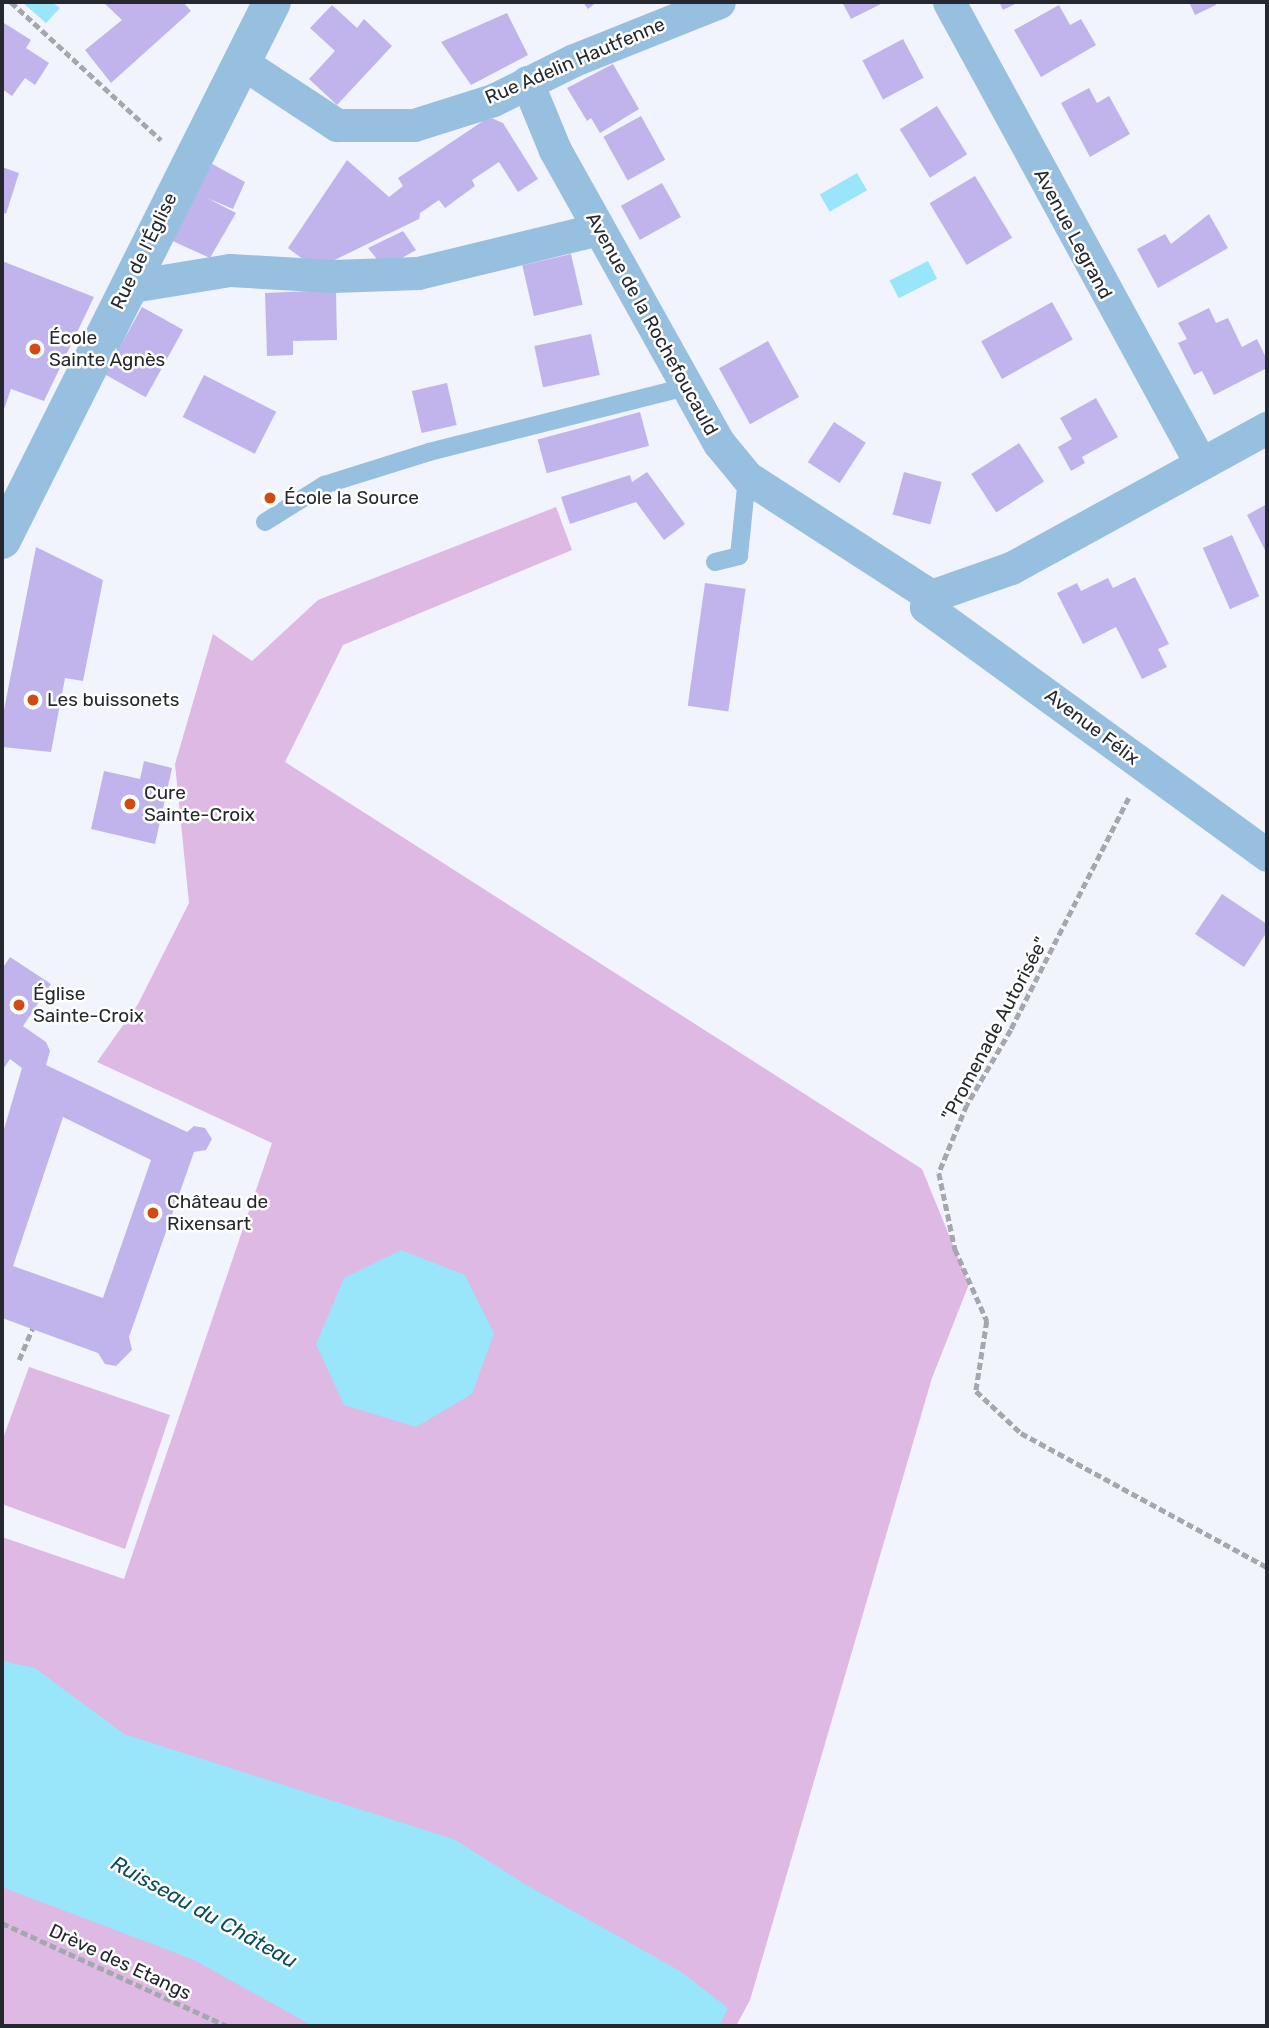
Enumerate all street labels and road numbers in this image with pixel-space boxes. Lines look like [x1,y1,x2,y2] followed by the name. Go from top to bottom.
[481,13,669,109] street label: Rue Adelin Hautfenne
[1029,165,1117,303] street label: Avenue Legrand
[106,189,182,313] street label: Rue de l'Église
[581,209,723,439] street label: Avenue de la Rochefoucauld
[1040,684,1144,770] street label: Avenue Félix
[937,933,1053,1125] street label: "Promenade Autorisée"
[45,1919,195,2005] street label: Drève des Etangs

